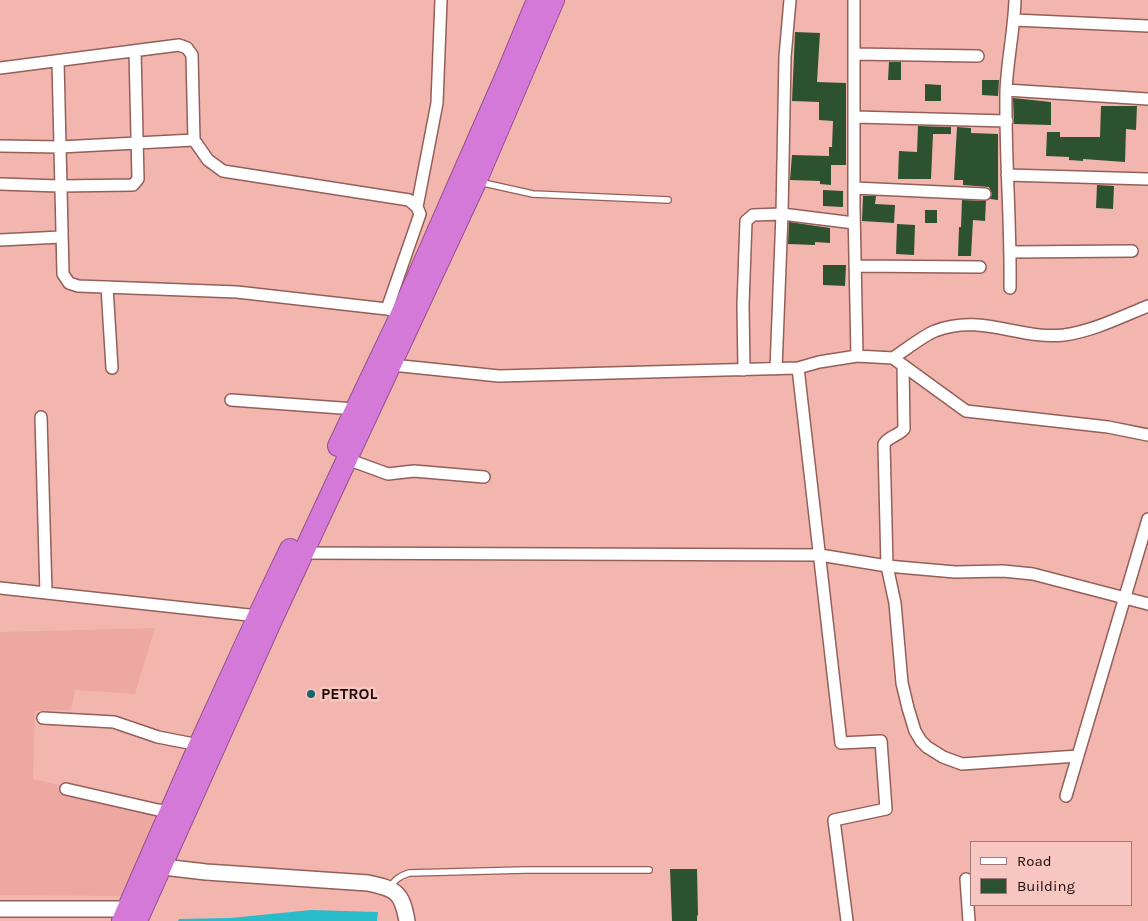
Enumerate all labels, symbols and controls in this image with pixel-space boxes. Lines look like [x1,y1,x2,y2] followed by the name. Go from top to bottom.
[321,684,377,704] place label: PETROL
[305,688,317,700] marker: PETROL
[970,841,1133,906] legend
[1017,852,1052,870] text: Road
[1017,877,1075,895] text: Building

